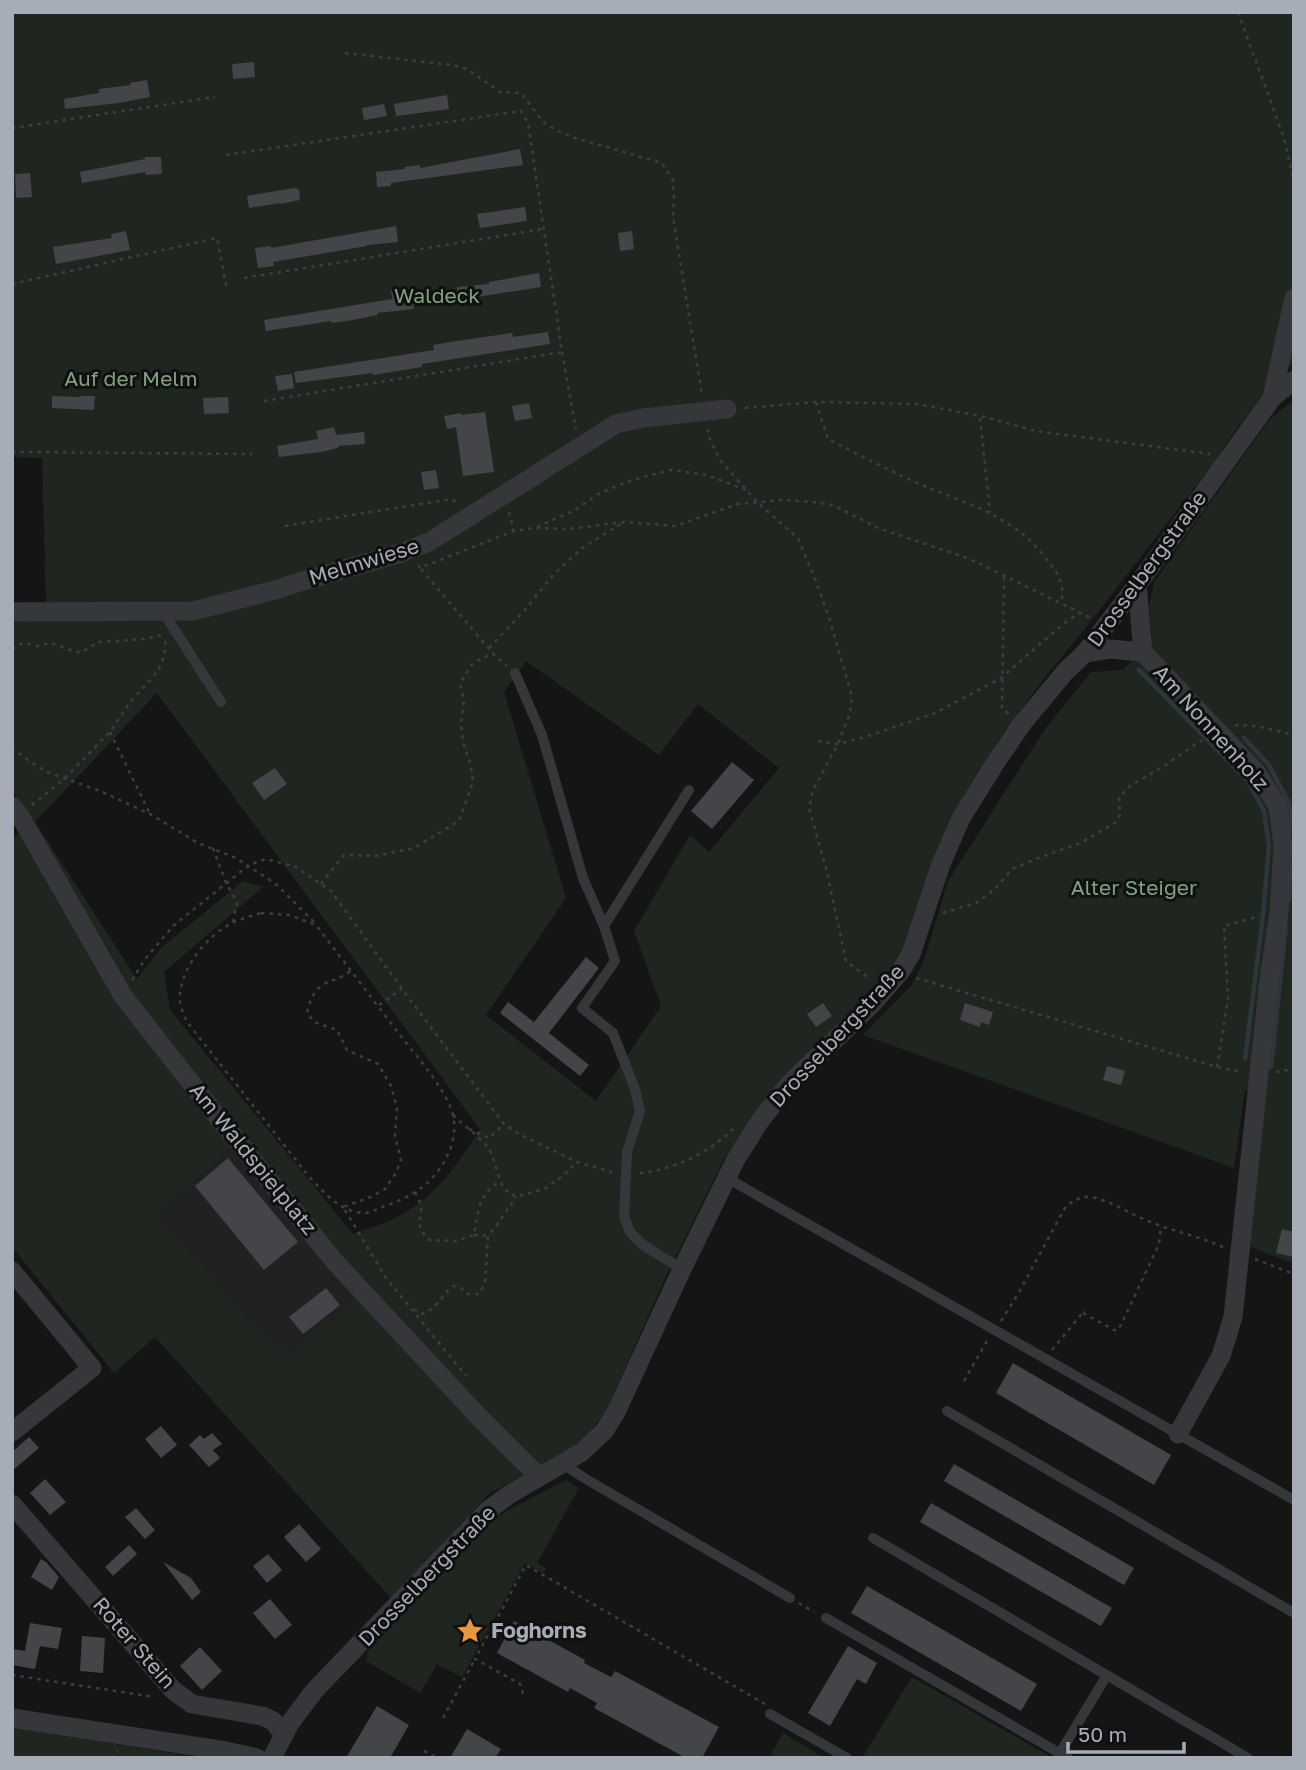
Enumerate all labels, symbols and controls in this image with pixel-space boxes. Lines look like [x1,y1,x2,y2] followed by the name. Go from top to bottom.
[394,282,480,308] park label: Waldeck
[64,365,198,391] park label: Auf der Melm
[1081,485,1211,651] street label: Drosselbergstraße
[306,532,422,590] street label: Melmwiese
[1148,659,1275,796] street label: Am Nonnenholz
[1071,874,1197,900] park label: Alter Steiger
[763,958,909,1112] street label: Drosselbergstraße
[185,1077,323,1240] street label: Am Waldspielplatz
[352,1499,500,1651] street label: Drosselbergstraße
[88,1591,182,1693] street label: Roter Stein
[455,1616,485,1646] place icon: Foghorns
[491,1617,587,1643] place label: Foghorns
[1068,1710,1184,1754] scale bar
[1078,1721,1127,1747] text: 50 m

